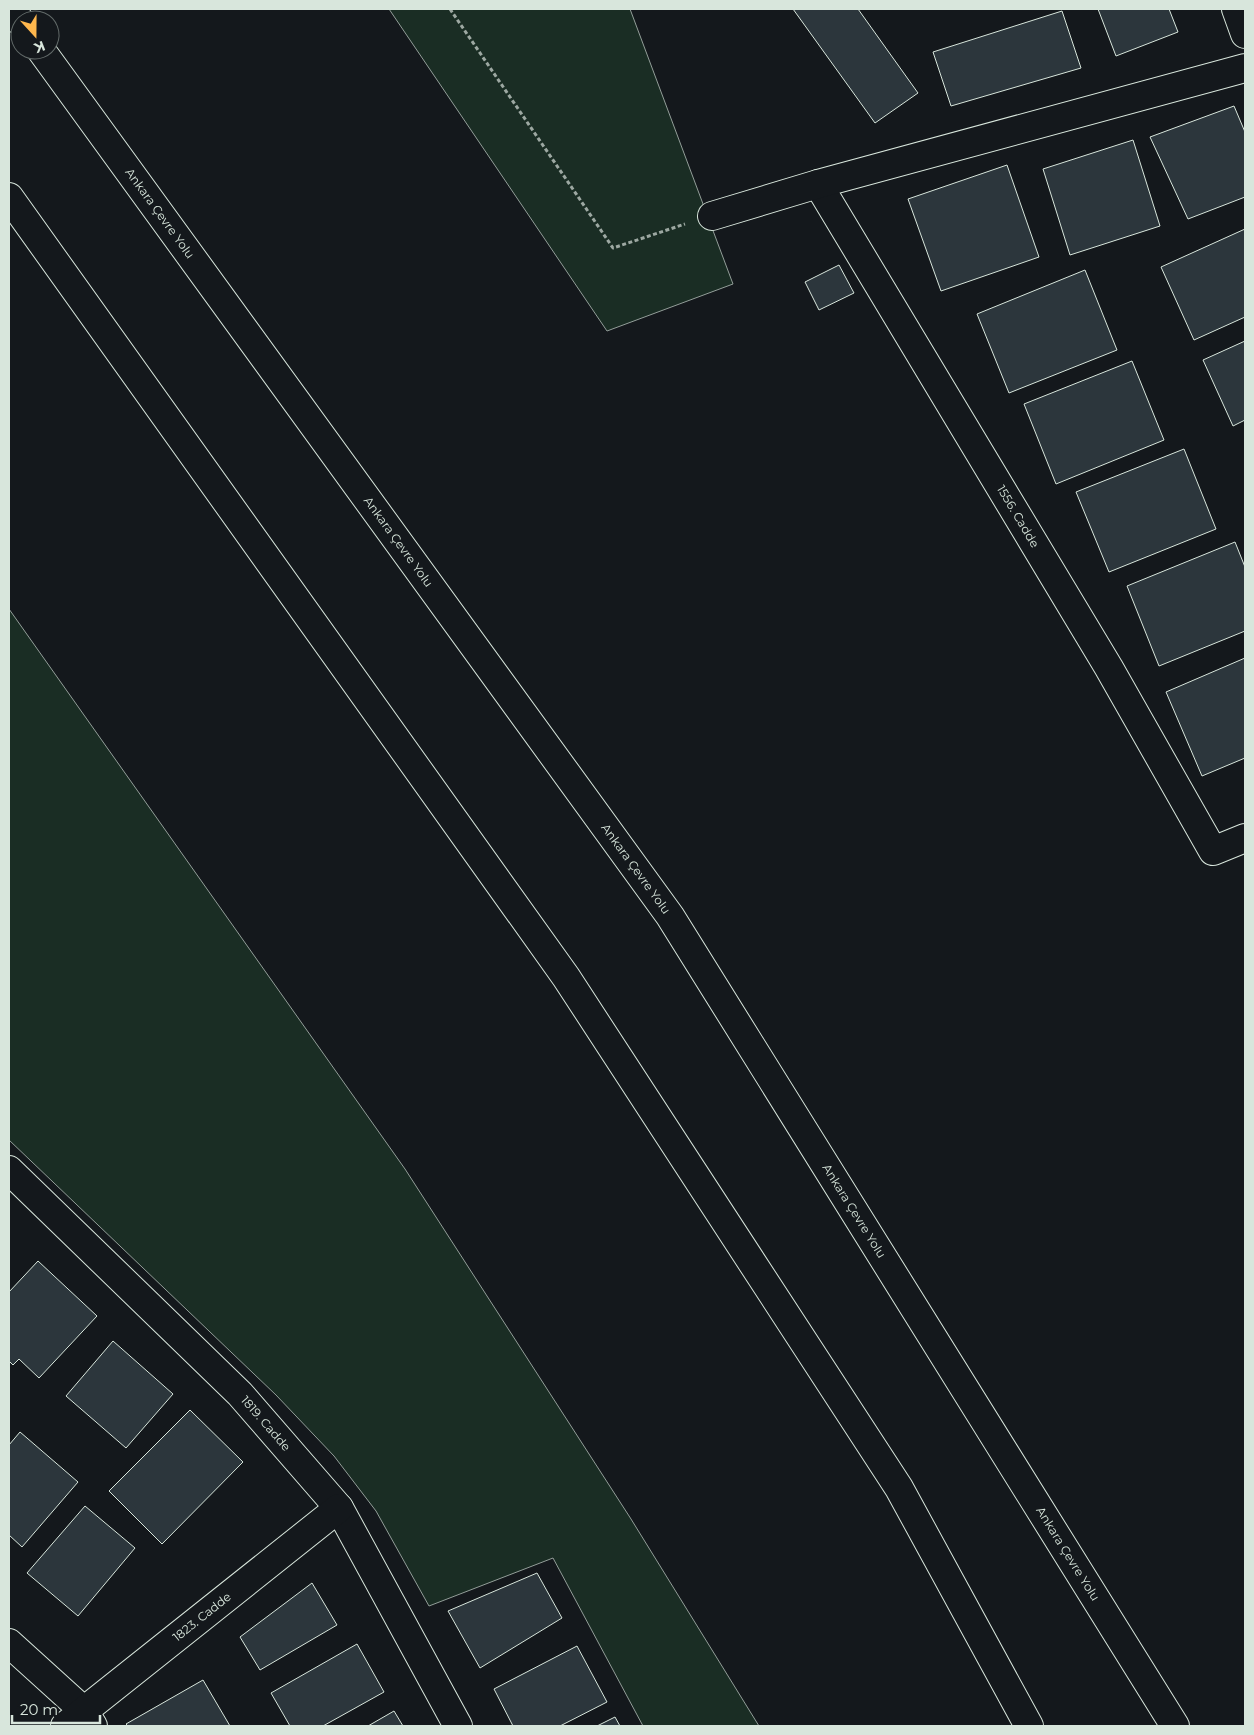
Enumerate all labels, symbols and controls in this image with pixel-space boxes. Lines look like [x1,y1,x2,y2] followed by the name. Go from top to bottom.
[10,10,60,60] north arrow
[31,37,48,58] text: K
[122,165,198,261] street label: Ankara Çevre Yolu
[994,482,1043,550] street label: 1556. Cadde
[361,493,437,590] street label: Ankara Çevre Yolu
[598,820,674,917] street label: Ankara Çevre Yolu
[819,1161,889,1261] street label: Ankara Çevre Yolu
[238,1393,294,1454] street label: 1819. Cadde
[1033,1504,1103,1603] street label: Ankara Çevre Yolu
[169,1589,234,1644] street label: 1823. Cadde
[12,1692,100,1724] scale bar
[20,1700,58,1719] text: 20 m

